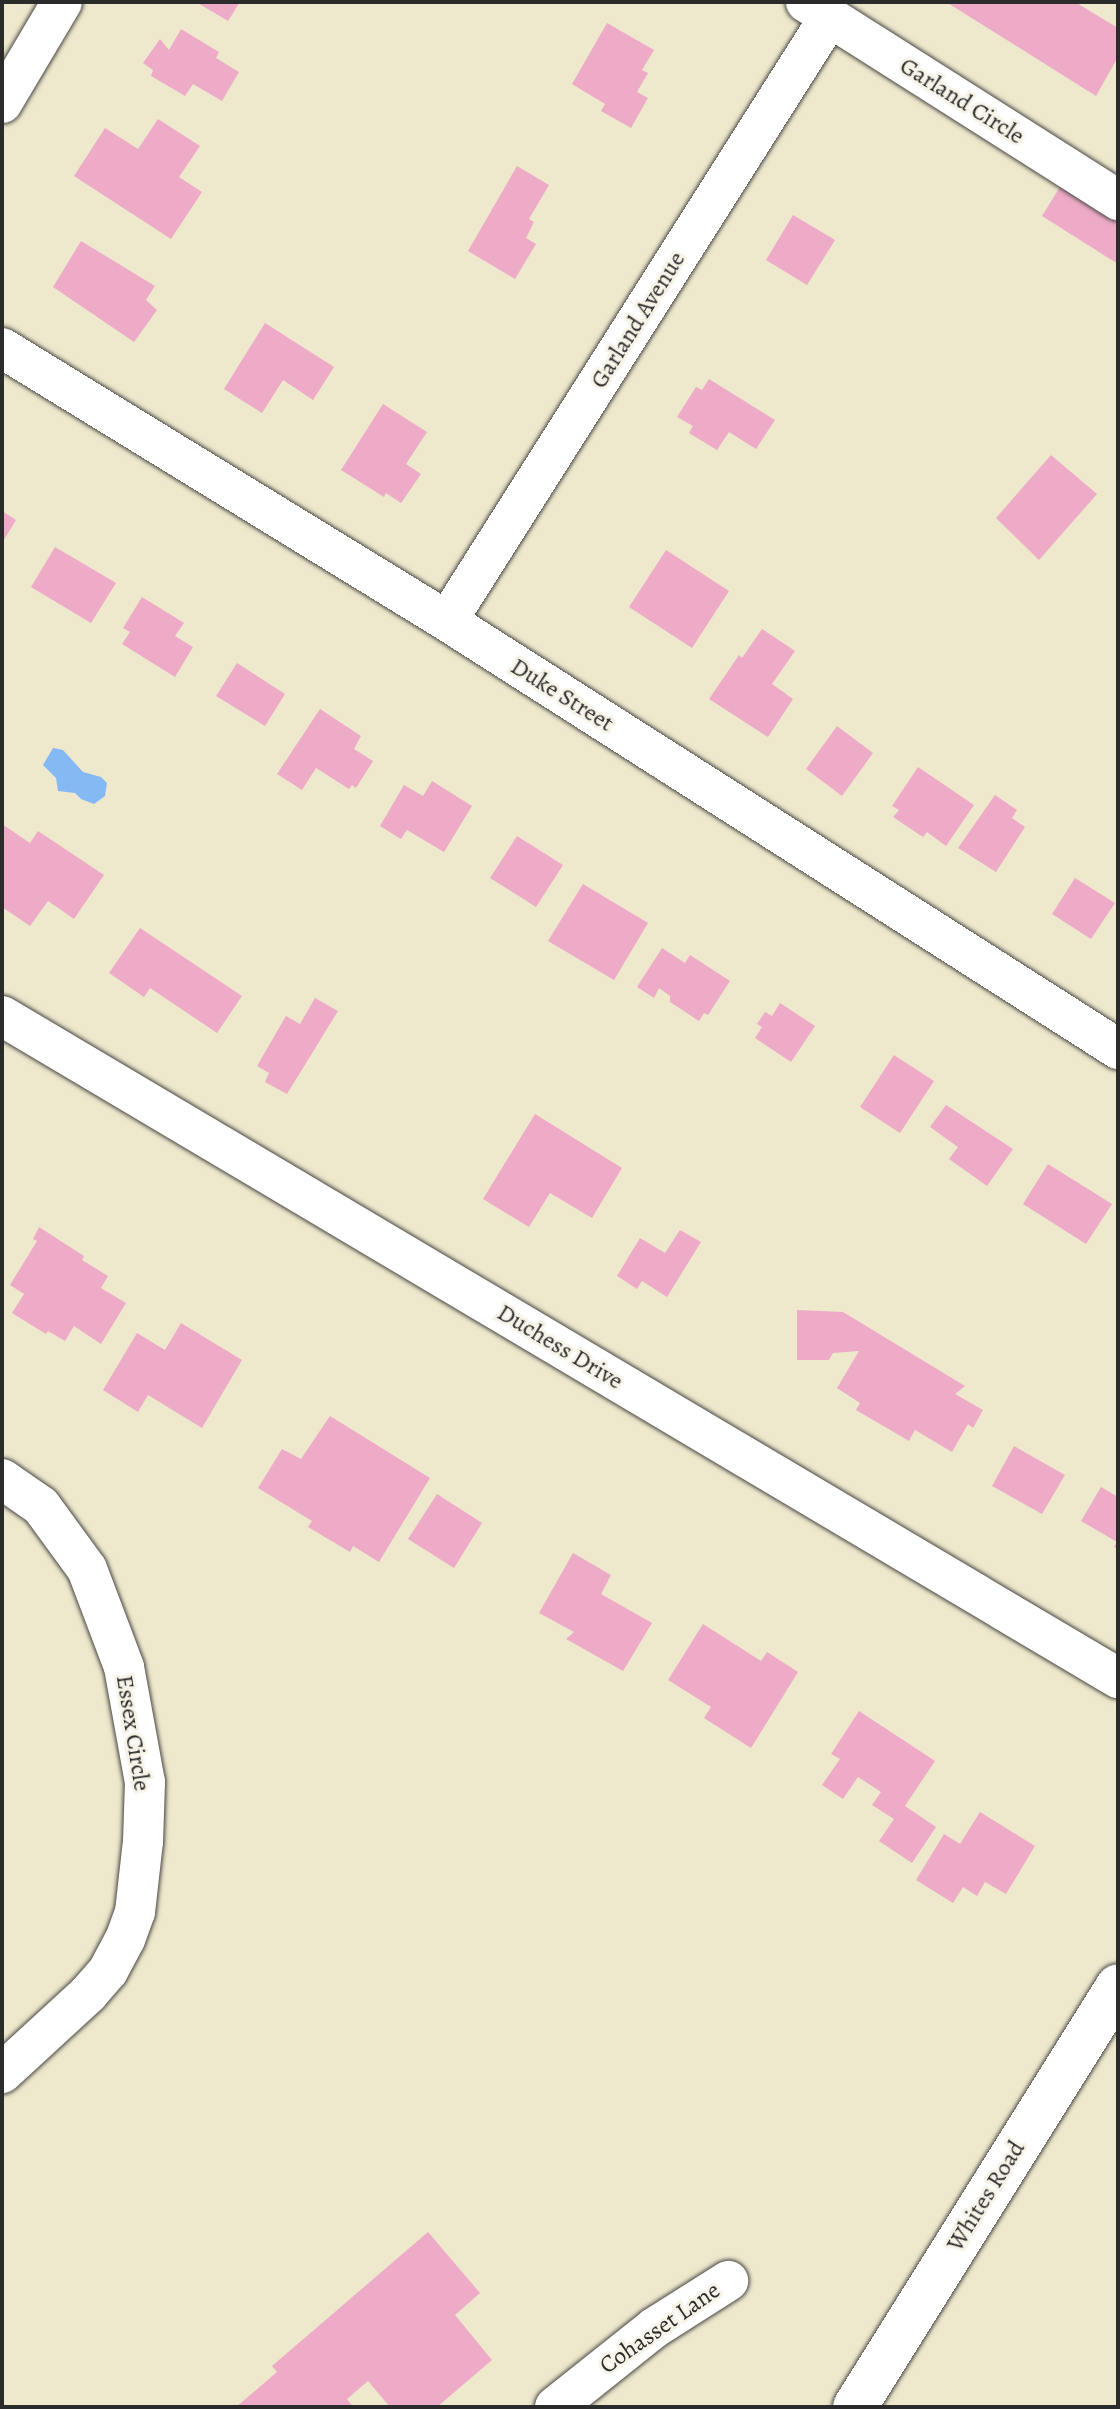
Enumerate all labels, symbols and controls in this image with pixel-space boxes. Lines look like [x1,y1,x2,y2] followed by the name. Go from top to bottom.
[895,51,1029,151] street label: Garland Circle
[585,246,691,394] street label: Garland Avenue
[505,652,619,738] street label: Duke Street
[492,1298,628,1396] street label: Duchess Drive
[110,1673,156,1793] street label: Essex Circle
[941,2135,1031,2257] street label: Whites Road
[594,2276,726,2380] street label: Cohasset Lane

